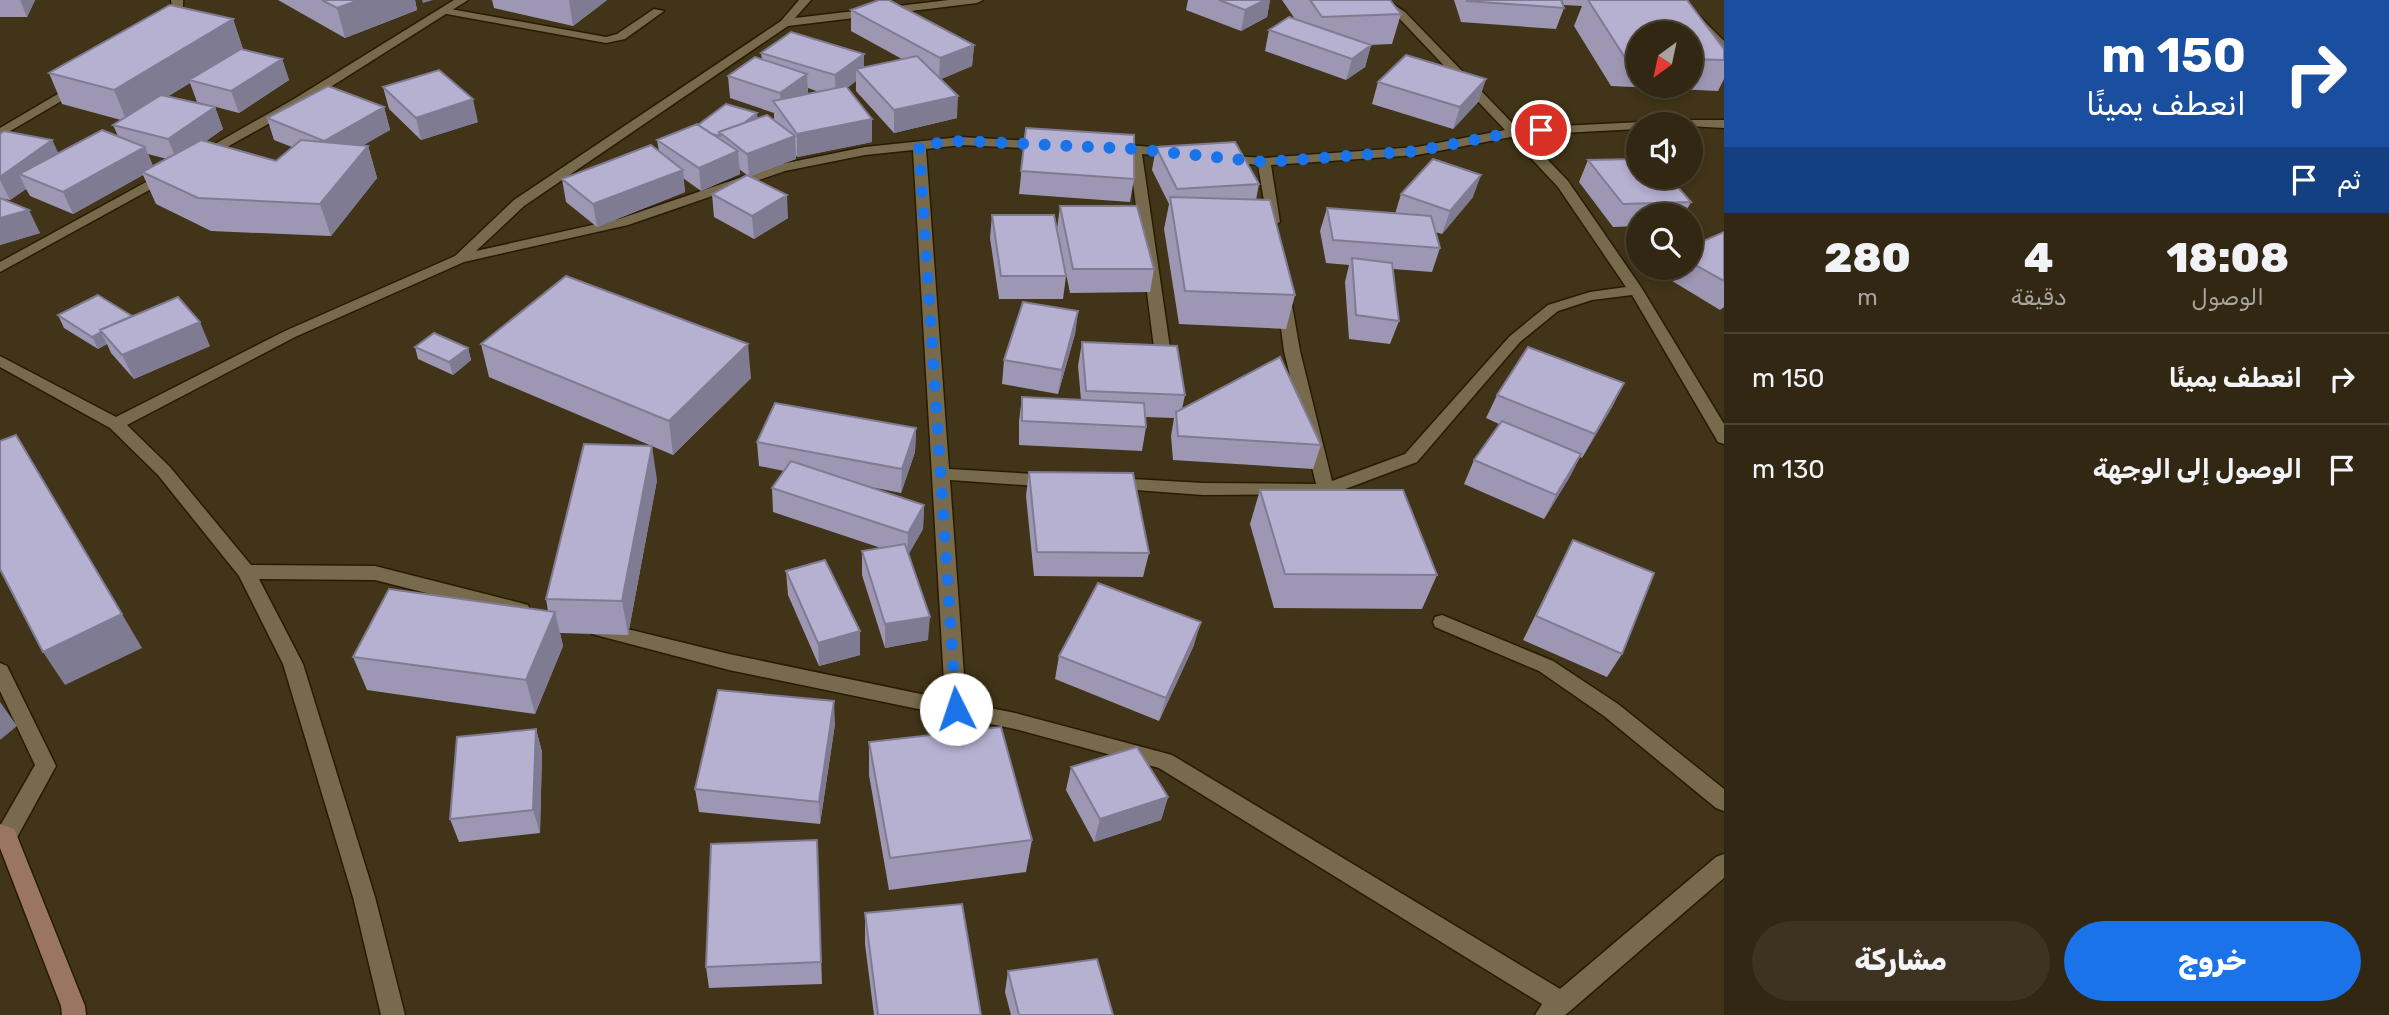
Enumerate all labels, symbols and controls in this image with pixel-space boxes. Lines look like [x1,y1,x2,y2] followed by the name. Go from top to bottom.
[1626,21,1703,98] north arrow
[1626,21,1703,280] map controls
[2101,26,2246,84] text: 150 m
[2270,28,2361,119] icon: right
[2086,85,2246,123] text: انعطف يمينًا
[1511,100,1571,160] pin
[1522,111,1560,149] icon: arrive
[1626,112,1703,189] button: sound
[2285,161,2323,199] icon: arrive
[2337,165,2361,196] text: ثم
[1626,203,1703,280] button: search
[1824,233,1911,283] text: 280
[2024,233,2054,283] text: 4
[2166,233,2289,283] text: 18:08
[1857,283,1878,311] text: m
[2011,283,2066,311] text: دقيقة
[2191,283,2264,311] text: الوصول
[2323,360,2361,398] icon: right
[1752,363,1825,394] text: 150 m
[2169,363,2302,394] text: انعطف يمينًا
[2323,451,2361,489] icon: arrive
[1752,454,1825,485] text: 130 m
[2093,454,2302,485] text: الوصول إلى الوجهة
[919,672,993,746] position arrow
[1752,921,2050,1001] button: مشاركة
[2064,921,2361,1001] button: خروج

